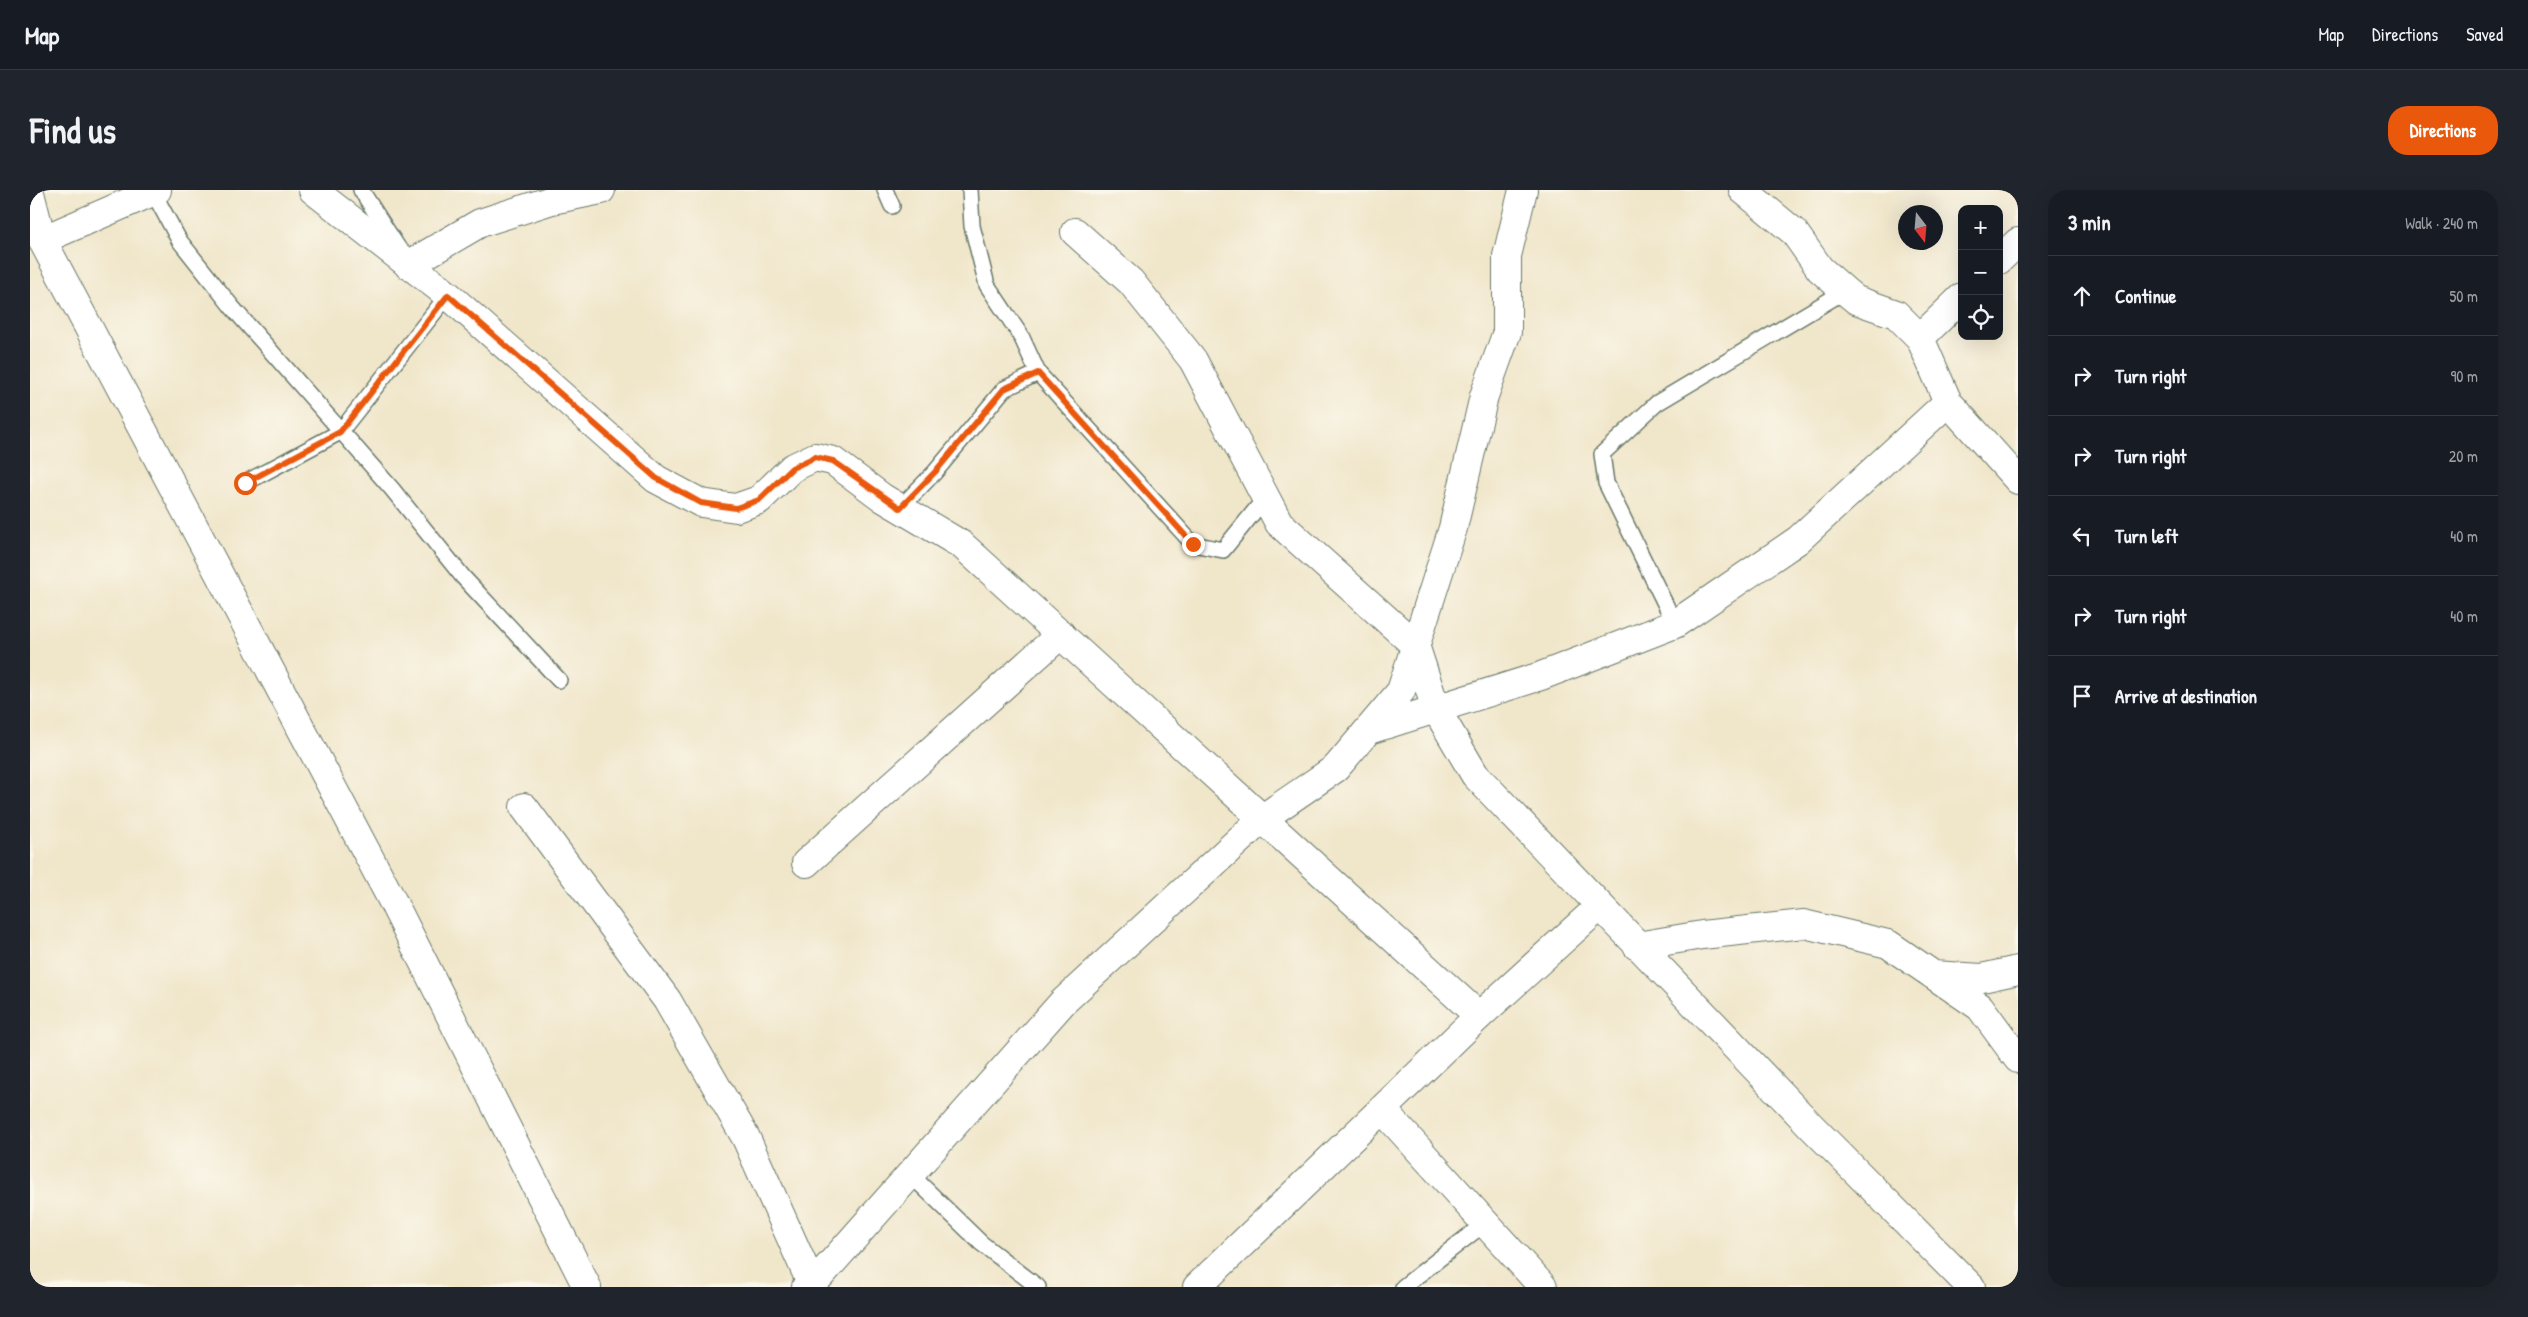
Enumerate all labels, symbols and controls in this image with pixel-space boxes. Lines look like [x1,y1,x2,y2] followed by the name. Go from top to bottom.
[25,19,59,51] text: Map
[2319,22,2344,47] text: Map
[2372,22,2438,47] text: Directions
[2466,22,2503,47] text: Saved
[2388,106,2498,155] button: Directions
[30,107,116,154] text: Find us
[1898,205,1943,250] north arrow
[1958,205,2003,340] map controls
[1958,205,2003,250] button: +
[2068,208,2111,237] text: 3 min
[2405,212,2478,234] text: Walk · 240 m
[1958,250,2003,295] button: −
[2068,282,2096,310] icon: ahead
[2115,283,2176,309] text: Continue
[2450,285,2478,307] text: 50 m
[1958,295,2003,340] button: locate
[2068,362,2096,390] icon: right
[2115,363,2186,389] text: Turn right
[2450,365,2478,387] text: 90 m
[2068,442,2096,470] icon: right
[2115,443,2186,469] text: Turn right
[2449,445,2478,467] text: 20 m
[234,472,257,495] route start
[2068,522,2096,550] icon: left
[2115,523,2178,549] text: Turn left
[2450,525,2478,547] text: 40 m
[1182,533,1205,556] route end
[2068,602,2096,630] icon: right
[2115,603,2186,629] text: Turn right
[2450,605,2478,627] text: 40 m
[2068,682,2096,710] icon: arrive
[2115,683,2257,709] text: Arrive at destination

